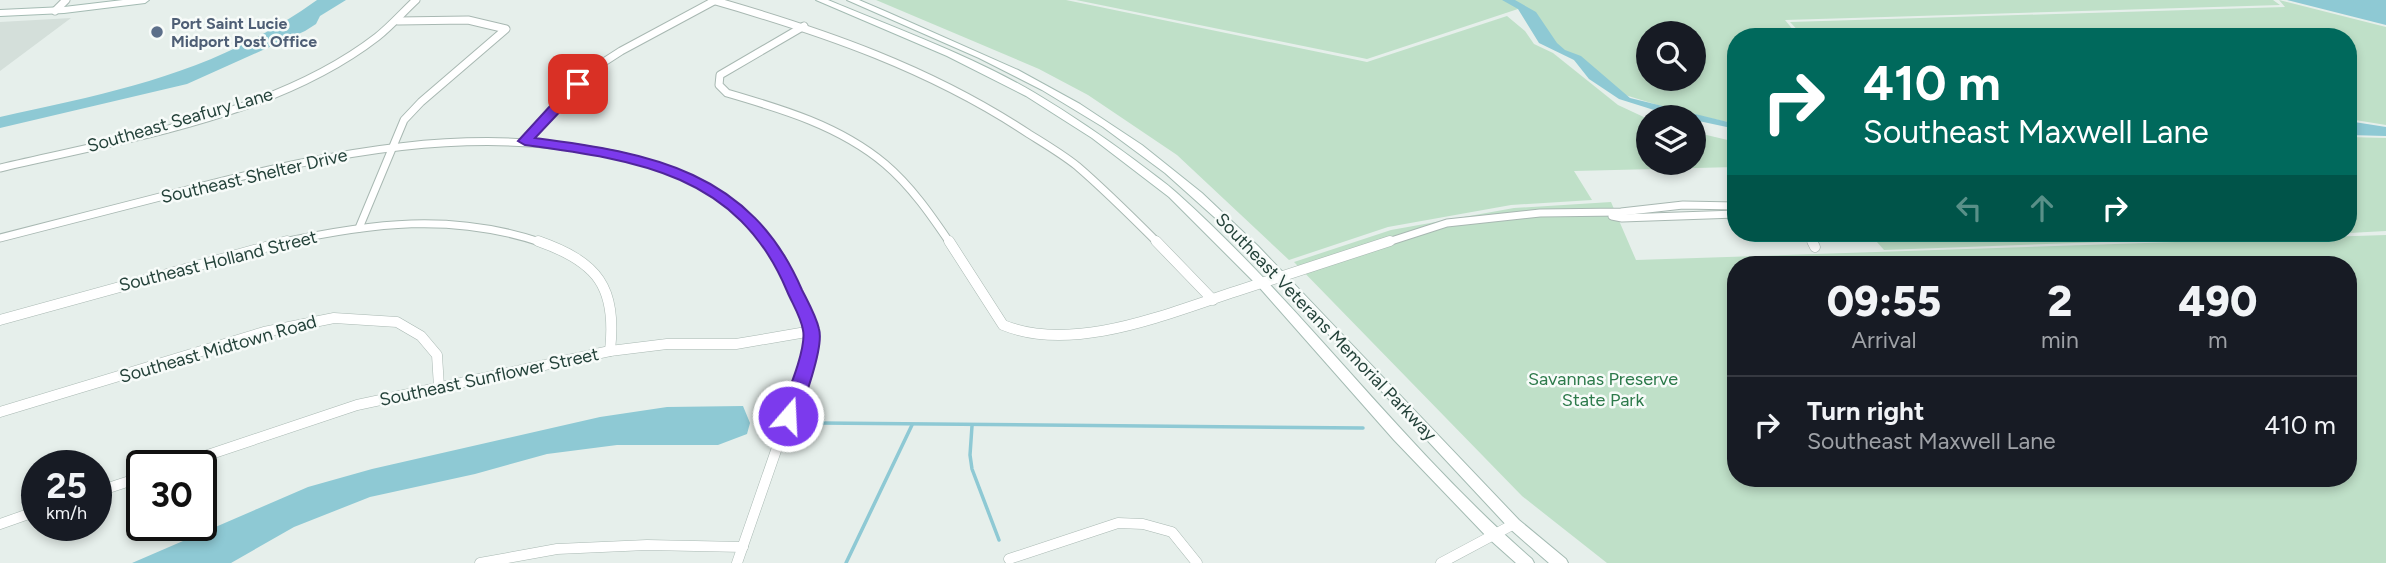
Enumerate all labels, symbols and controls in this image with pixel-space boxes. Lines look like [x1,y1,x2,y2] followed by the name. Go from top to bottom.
[171,14,317,51] place label: Port Saint Lucie Midport Post Office
[1636,21,1706,175] map controls
[1636,21,1706,91] button: search
[149,24,165,40] marker: Port Saint Lucie Midport Post Office
[1863,53,2001,112] text: 410 m
[548,54,608,114] pin
[1748,56,1839,147] icon: right
[559,65,597,103] icon: arrive
[85,83,276,157] street label: Southeast Seafury Lane
[1636,105,1706,175] button: layers
[1863,113,2209,151] text: Southeast Maxwell Lane
[159,144,350,208] street label: Southeast Shelter Drive
[1950,189,1988,227] icon: left
[2023,189,2061,227] icon: ahead
[2096,189,2134,227] icon: right
[1211,208,1441,446] street label: Southeast Veterans Memorial Parkway
[117,226,320,296] street label: Southeast Holland Street
[1827,276,1941,327] text: 09:55
[2048,276,2072,327] text: 2
[2178,276,2257,327] text: 490
[117,310,319,388] street label: Southeast Midtown Road
[1852,326,1916,354] text: Arrival
[2041,326,2079,354] text: min
[2208,326,2228,354] text: m
[377,343,601,411] street label: Southeast Sunflower Street
[1528,368,1678,411] park label: Savannas Preserve State Park
[751,379,825,453] position arrow
[1807,395,1924,427] text: Turn right
[1748,406,1786,444] icon: right
[2264,409,2336,441] text: 410 m
[1807,427,2056,455] text: Southeast Maxwell Lane
[126,450,217,541] speed limit sign: 30
[46,465,87,507] text: 25
[46,502,87,524] text: km/h

